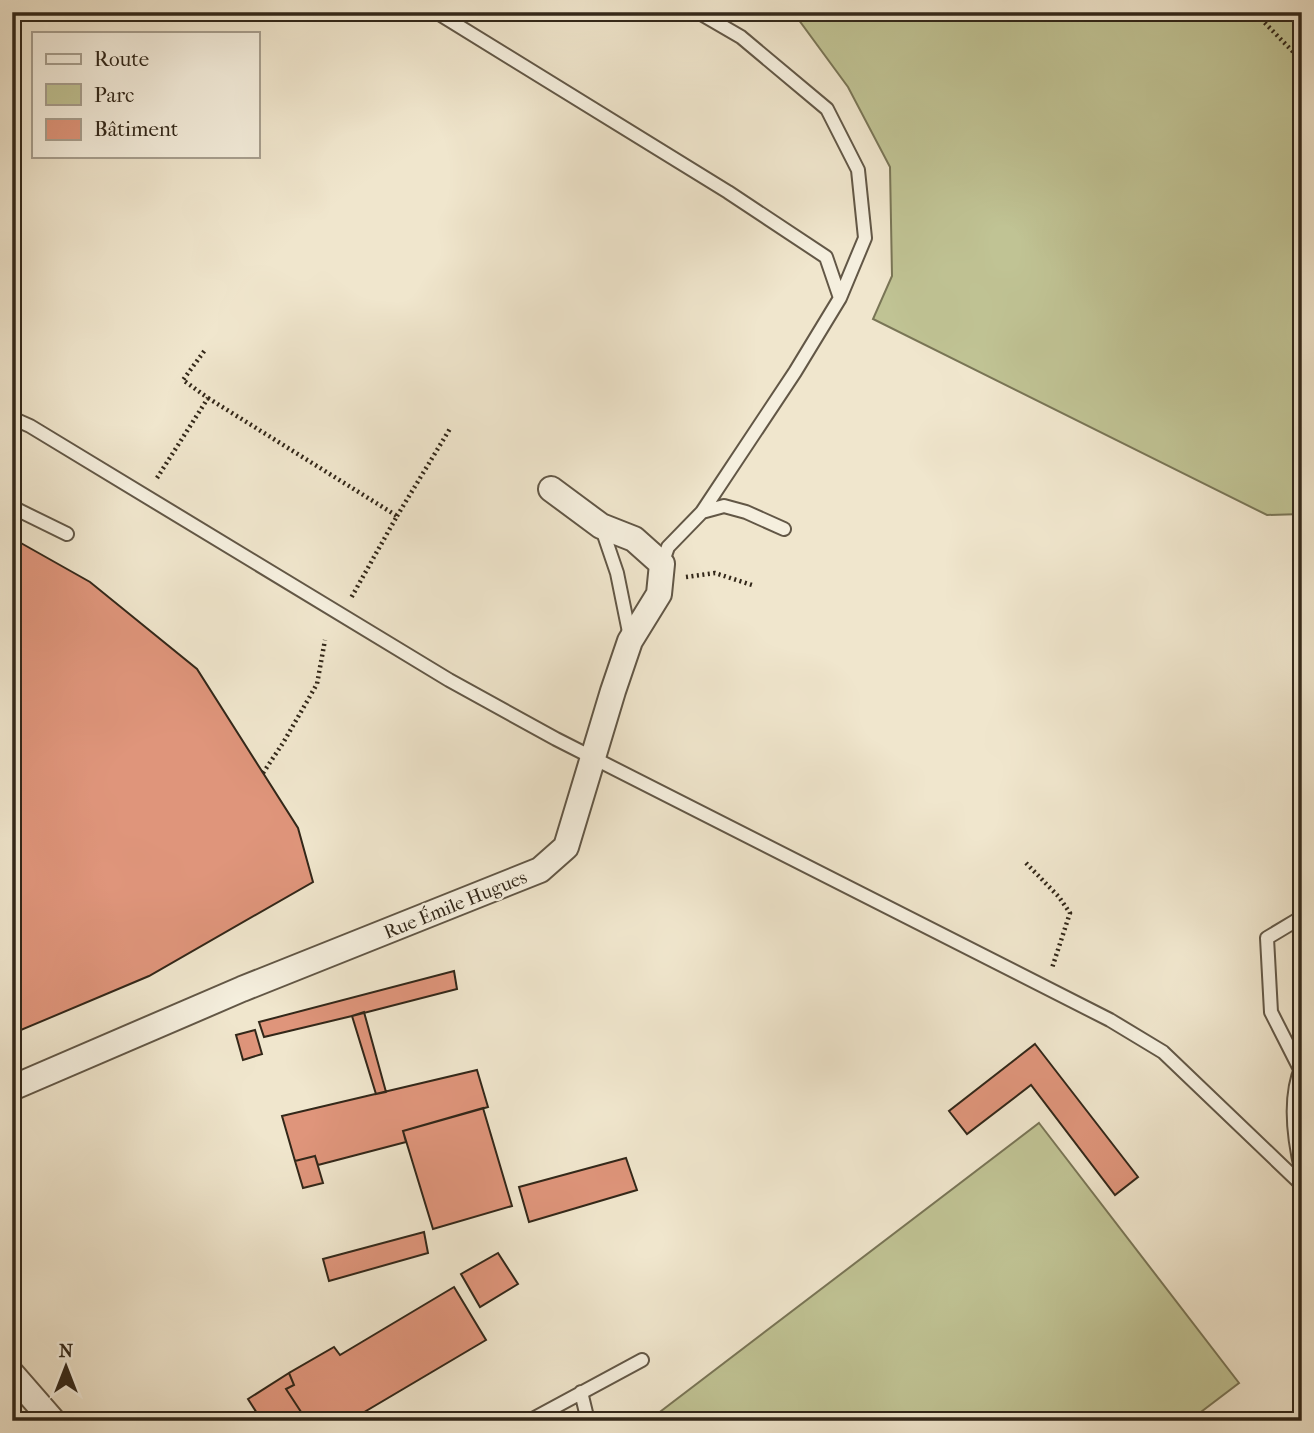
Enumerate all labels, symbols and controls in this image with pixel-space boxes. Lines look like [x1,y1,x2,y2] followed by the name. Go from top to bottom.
[32,32,259,158] legend
[94,47,149,71] text: Route
[94,83,134,107] text: Parc
[94,117,179,141] text: Bâtiment
[381,866,530,944] street label: Rue Émile Hugues
[32,1332,102,1402] north arrow
[59,1340,74,1362] text: N

